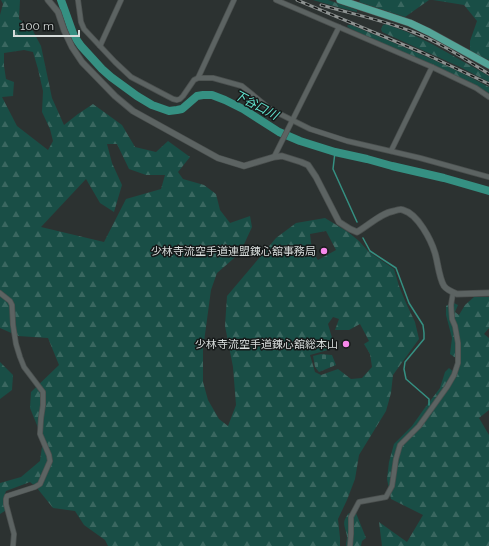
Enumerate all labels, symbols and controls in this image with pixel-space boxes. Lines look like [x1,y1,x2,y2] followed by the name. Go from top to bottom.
[14,12,79,38] scale bar
[20,19,54,33] text: 100 m
[232,88,282,123] water label: 下谷口川
[151,245,316,258] place label: 少林寺流空手道連盟錬心舘事務局
[319,246,329,256] marker: 少林寺流空手道連盟錬心舘事務局
[195,338,338,351] place label: 少林寺流空手道錬心舘総本山
[341,339,351,349] marker: 少林寺流空手道錬心舘総本山

